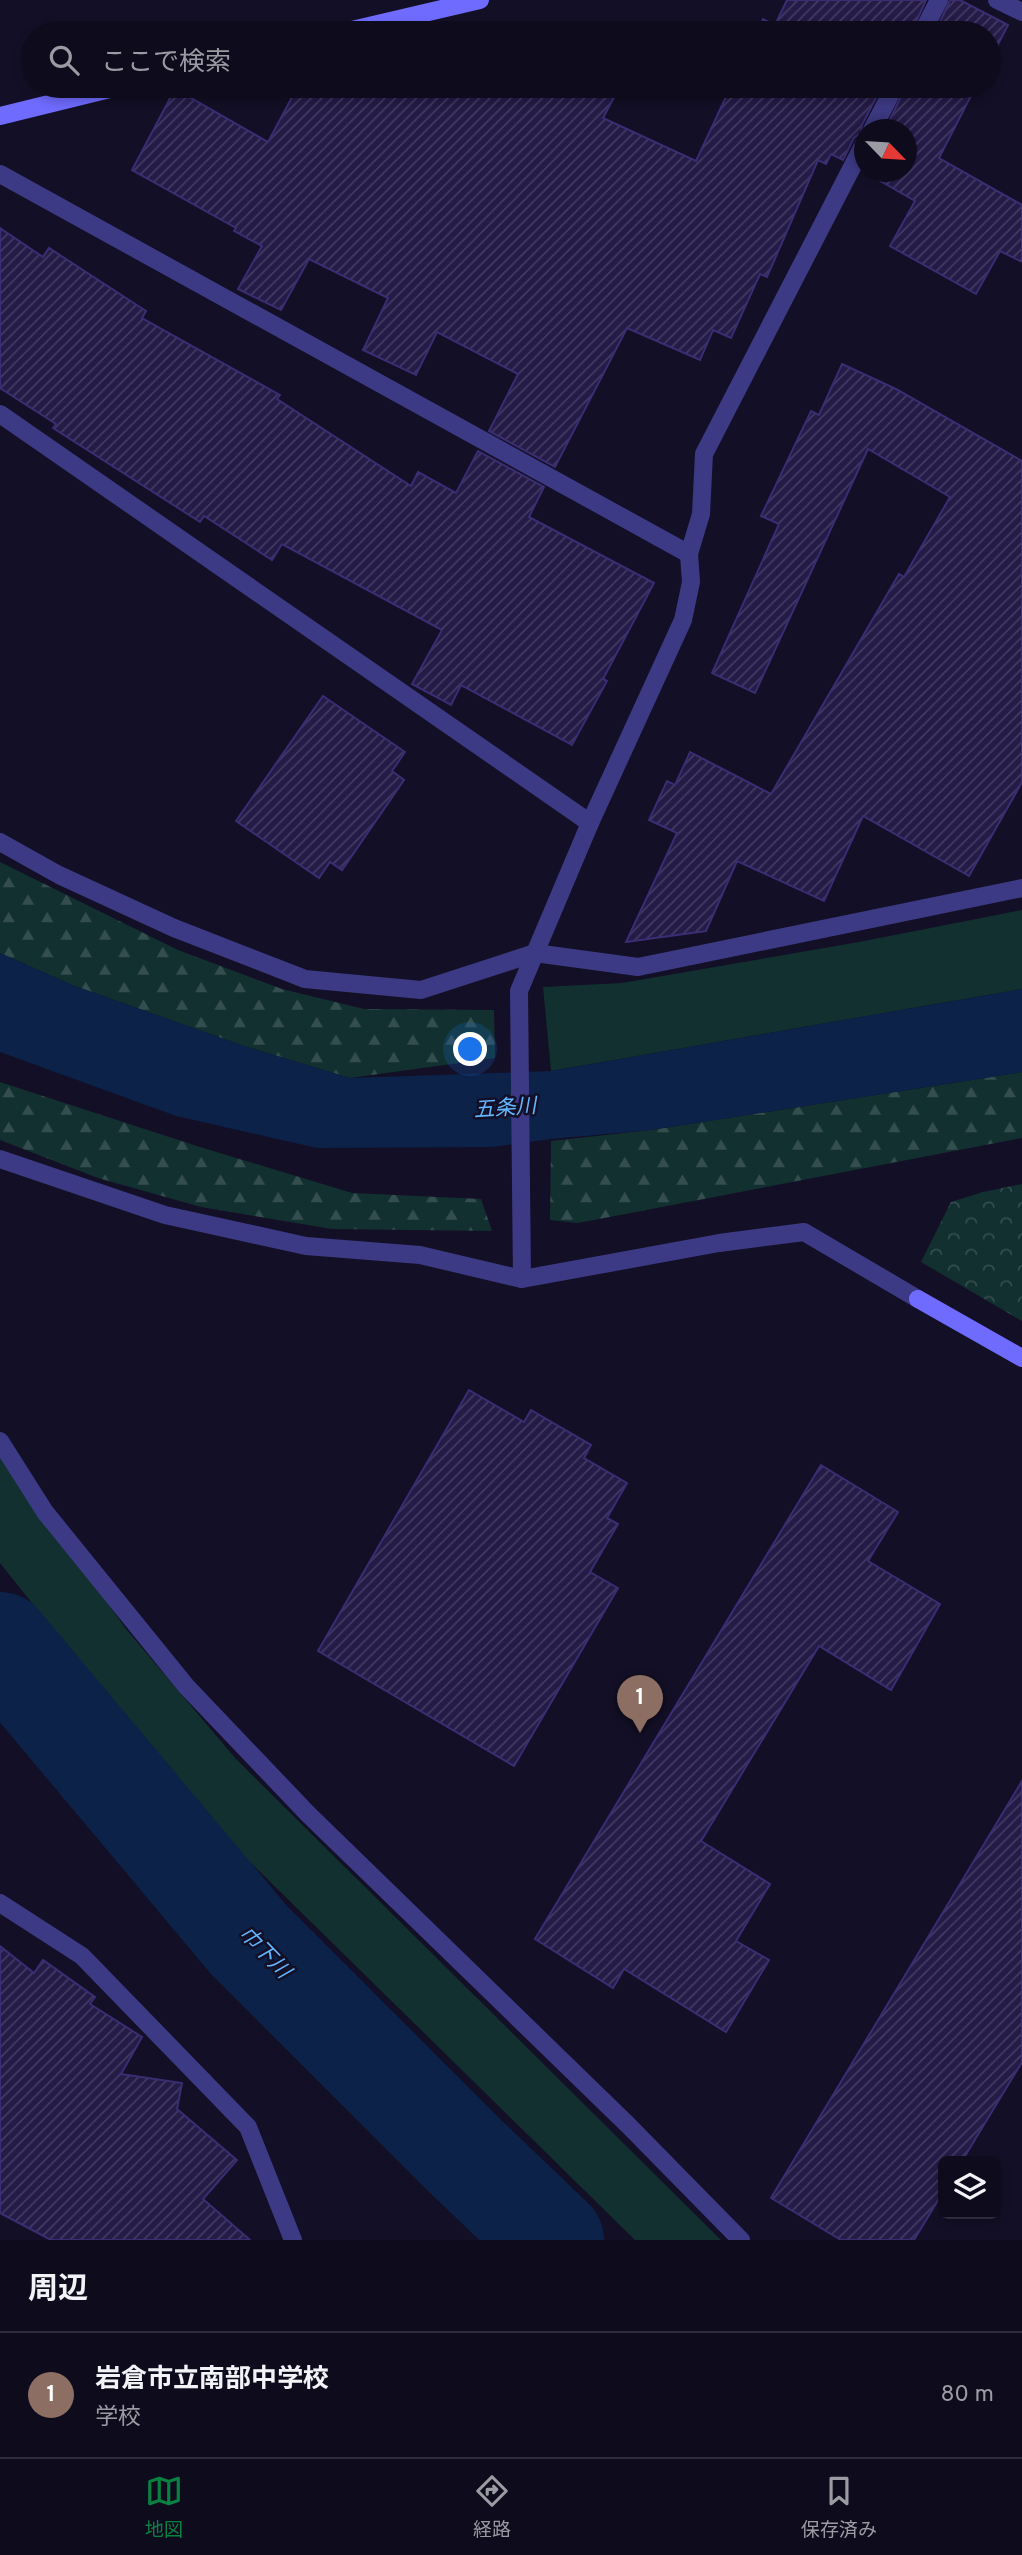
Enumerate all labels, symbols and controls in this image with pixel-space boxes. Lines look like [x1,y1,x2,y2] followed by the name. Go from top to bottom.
[21,21,1001,98] search box
[45,41,83,79] icon: search
[101,47,231,80] text: ここで検索
[854,119,917,182] north arrow
[453,1032,487,1066] your location
[473,1093,539,1125] water label: 五条川
[617,1675,663,1733] pin: 1
[232,1921,297,1986] water label: 巾下川
[938,2156,1001,2219] map controls
[938,2156,1001,2219] button: layers
[28,2272,88,2309] text: 周辺
[95,2364,329,2397] text: 岩倉市立南部中学校
[46,2381,56,2410] text: 1
[941,2381,994,2410] text: 80 m
[95,2404,141,2433] text: 学校
[145,2472,183,2543] tab: 地図
[473,2472,511,2543] tab: 経路
[801,2472,877,2543] tab: 保存済み

